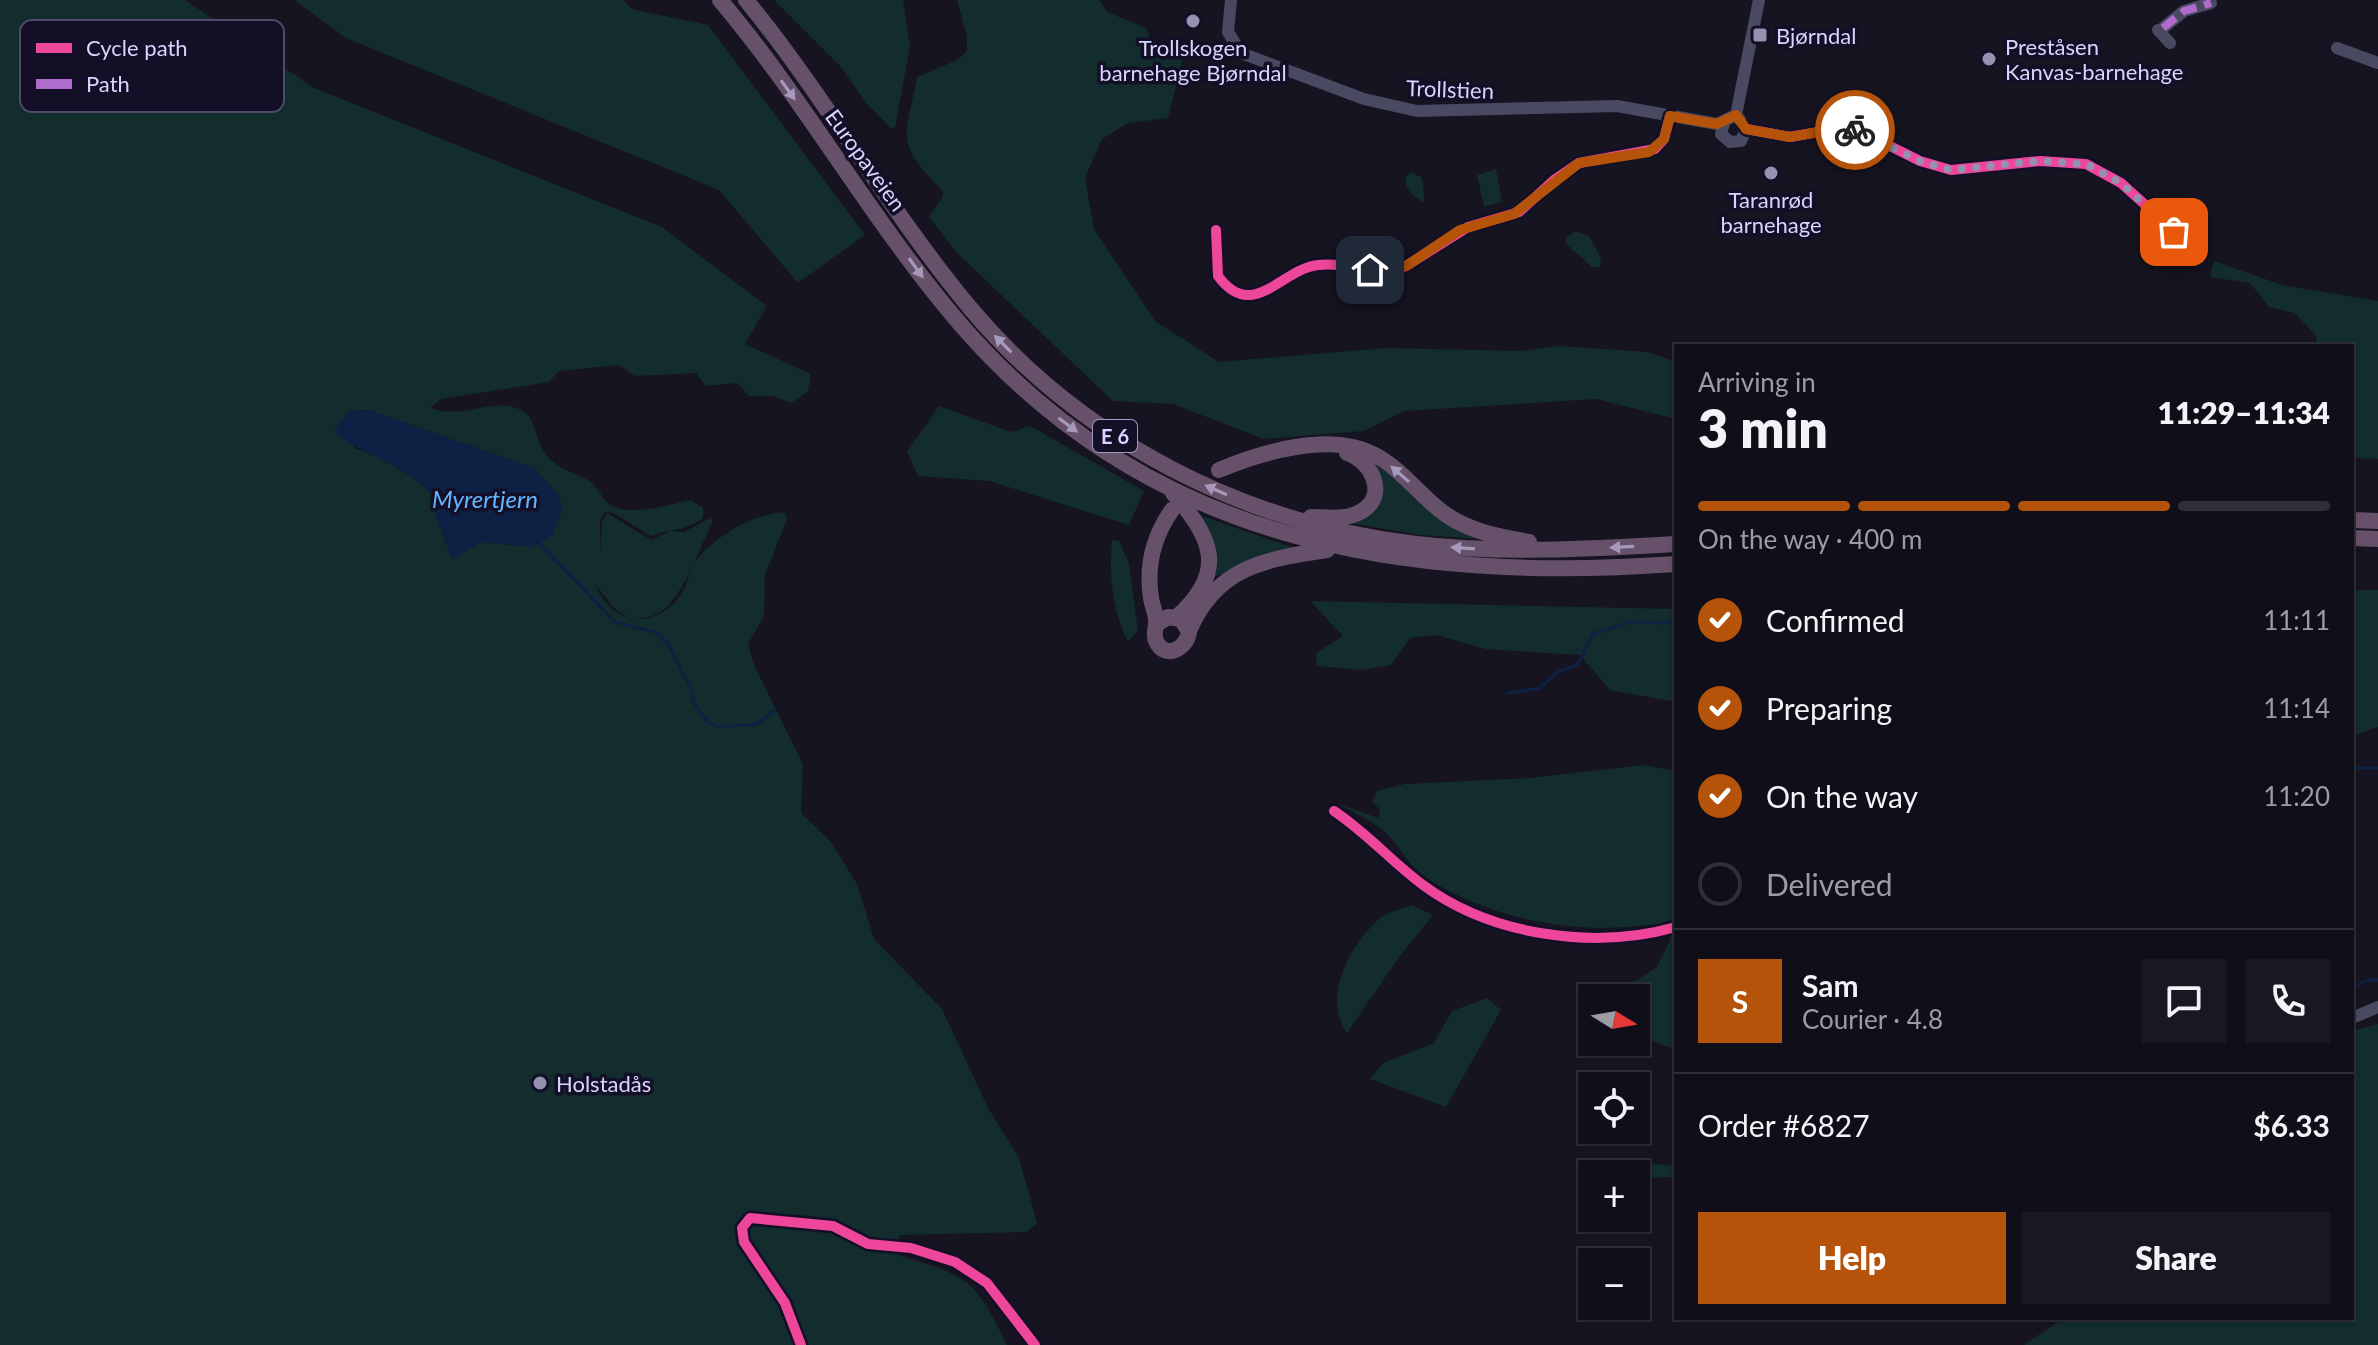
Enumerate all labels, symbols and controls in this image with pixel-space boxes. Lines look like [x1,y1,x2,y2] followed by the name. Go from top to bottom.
[1184,12,1202,30] marker: Trollskogen barnehage Bjørndal
[20,20,284,112] legend
[1776,22,1856,49] place label: Bjørndal
[1751,26,1769,44] marker: Bjørndal
[2005,33,2183,85] place label: Preståsen Kanvas-barnehage
[86,34,188,61] text: Cycle path
[1099,34,1287,86] place label: Trollskogen barnehage Bjørndal
[1980,50,1998,68] marker: Preståsen Kanvas-barnehage
[86,70,130,97] text: Path
[1406,74,1494,104] street label: Trollstien
[780,80,795,101] one-way arrow
[1815,90,1895,170] courier
[820,104,912,216] street label: Europaveien
[1833,108,1877,152] icon: bike
[1762,164,1780,182] marker: Taranrød barnehage
[1720,186,1822,238] place label: Taranrød barnehage
[2140,198,2208,266] pin
[2152,210,2196,254] icon: bag
[1336,236,1404,304] pin
[1348,248,1392,292] icon: home
[908,257,924,279] one-way arrow
[994,335,1013,354] one-way arrow
[1698,366,1816,398] text: Arriving in
[2157,394,2330,430] text: 11:29–11:34
[1698,397,1828,459] text: 3 min
[1058,417,1079,433] one-way arrow
[1093,420,1137,452] road number: E 6
[1391,465,1410,483] one-way arrow
[1204,483,1228,497] one-way arrow
[432,484,538,513] water label: Myrertjern
[1698,523,1922,555] text: On the way · 400 m
[1450,541,1475,554] one-way arrow
[1610,541,1635,554] one-way arrow
[1698,598,1742,642] icon: check
[1766,602,1905,638] text: Confirmed
[2263,604,2330,636] text: 11:11
[1698,686,1742,730] icon: check
[1766,690,1892,726] text: Preparing
[2263,692,2330,724] text: 11:14
[1698,774,1742,818] icon: check
[1766,778,1918,814] text: On the way
[2263,780,2330,812] text: 11:20
[1766,866,1893,902] text: Delivered
[2142,959,2226,1043] button: chat
[2246,959,2330,1043] button: phone
[1802,967,1859,1003] text: Sam
[1732,983,1748,1019] text: S
[1578,984,1650,1056] north arrow
[1578,984,1650,1320] map controls
[1802,1003,1943,1035] text: Courier · 4.8
[556,1070,651,1097] place label: Holstadås
[1578,1072,1650,1144] button: locate
[531,1074,549,1092] marker: Holstadås
[1698,1107,1870,1143] text: Order #6827
[2253,1107,2330,1143] text: $6.33
[1578,1160,1650,1232] button: +
[1698,1212,2006,1304] button: Help
[2022,1212,2330,1304] button: Share
[1578,1248,1650,1320] button: −

